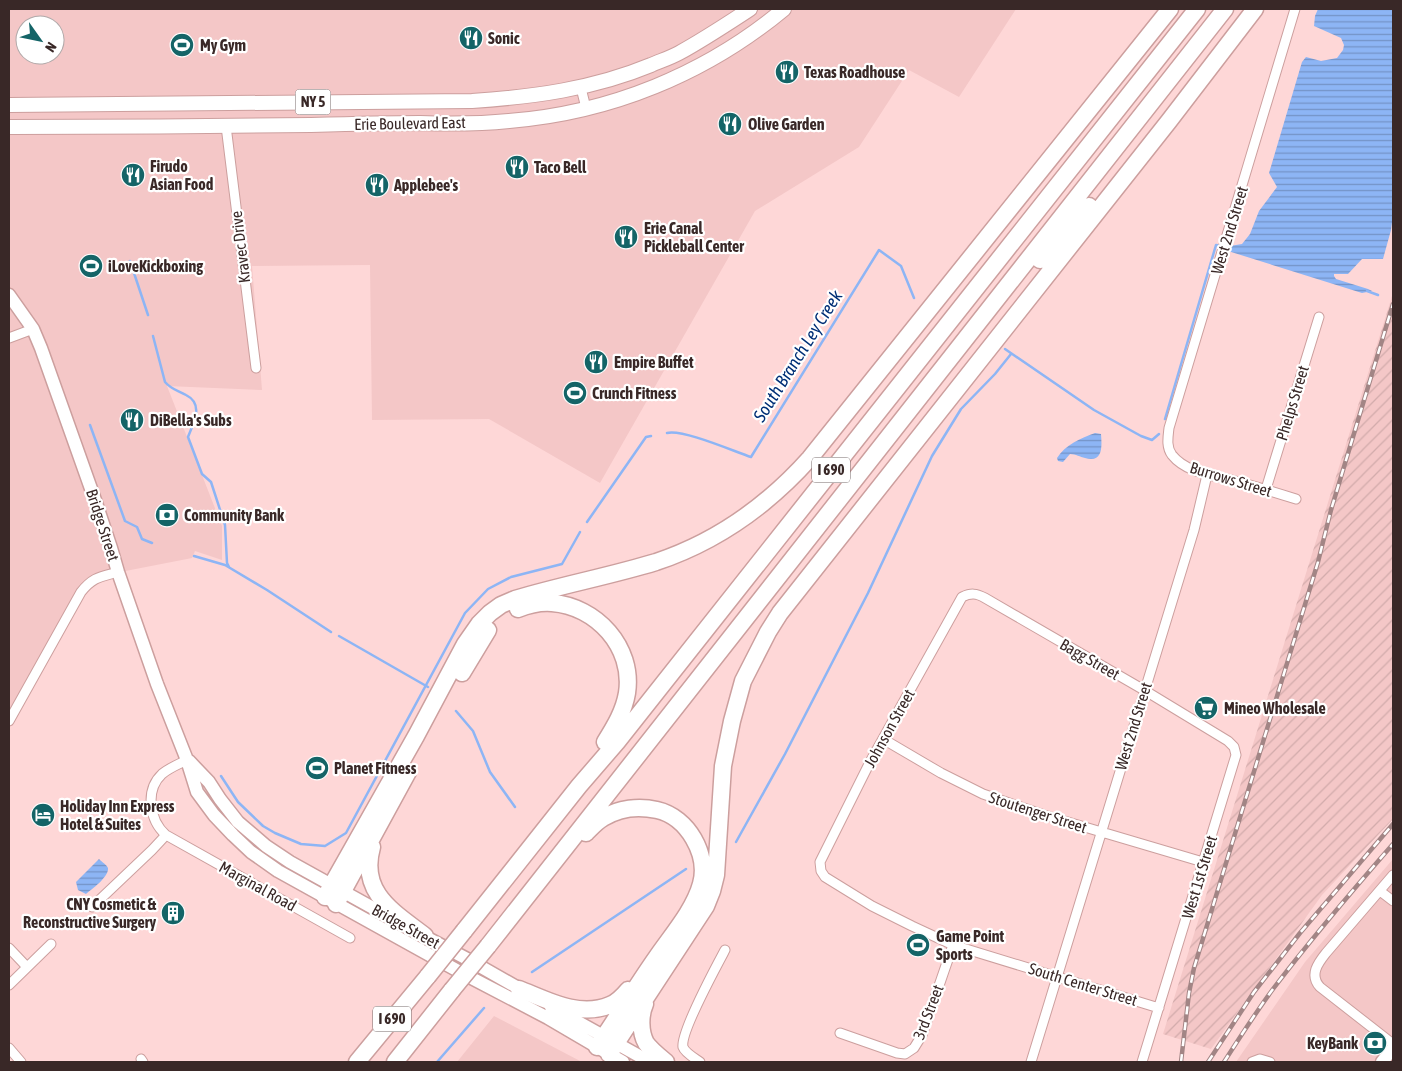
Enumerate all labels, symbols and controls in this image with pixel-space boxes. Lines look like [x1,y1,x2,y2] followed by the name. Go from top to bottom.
[15,15,65,65] north arrow
[458,25,484,51] restaurant icon: Sonic
[488,29,520,47] place label: Sonic
[169,32,195,58] sports icon: My Gym
[200,36,246,54] place label: My Gym
[42,39,60,55] text: N
[774,59,800,85] restaurant icon: Texas Roadhouse
[804,63,905,81] place label: Texas Roadhouse
[296,90,330,114] road number: NY 5
[717,111,743,137] restaurant icon: Olive Garden
[354,113,466,133] street label: Erie Boulevard East
[748,115,825,133] place label: Olive Garden
[504,154,530,180] restaurant icon: Taco Bell
[149,157,214,193] place label: Firudo Asian Food
[534,158,587,176] place label: Taco Bell
[120,162,146,188] restaurant icon: Firudo Asian Food
[364,172,390,198] restaurant icon: Applebee's
[393,176,459,194] place label: Applebee's
[1207,183,1251,276] street label: West 2nd Street
[227,210,253,284] street label: Kravec Drive
[644,219,744,255] place label: Erie Canal Pickleball Center
[613,224,639,250] restaurant icon: Erie Canal Pickleball Center
[78,253,104,279] sports icon: iLoveKickboxing
[108,257,203,275] place label: iLoveKickboxing
[748,285,847,426] water label: South Branch Ley Creek
[583,349,609,375] restaurant icon: Empire Buffet
[614,353,694,371] place label: Empire Buffet
[1272,363,1313,443] street label: Phelps Street
[562,380,588,406] sports icon: Crunch Fitness
[592,384,677,402] place label: Crunch Fitness
[119,407,145,433] restaurant icon: DiBella's Subs
[150,411,232,429] place label: DiBella's Subs
[812,458,850,482] road number: I 690
[1188,458,1274,500] street label: Burrows Street
[82,487,123,564] street label: Bridge Street
[154,502,180,528] bank icon: Community Bank
[184,506,285,524] place label: Community Bank
[1057,635,1123,684] street label: Bagg Street
[1111,679,1155,772] street label: West 2nd Street
[860,686,918,770] street label: Johnson Street
[1193,695,1219,721] supermarket icon: Mineo Wholesale
[1224,699,1326,717] place label: Mineo Wholesale
[304,755,330,781] sports icon: Planet Fitness
[334,759,417,777] place label: Planet Fitness
[987,788,1090,837] street label: Stoutenger Street
[60,797,175,833] place label: Holiday Inn Express Hotel & Suites
[30,802,56,828] hotel icon: Holiday Inn Express Hotel & Suites
[1178,833,1220,921] street label: West 1st Street
[216,857,300,915] street label: Marginal Road
[23,895,157,931] place label: CNY Cosmetic & Reconstructive Surgery
[160,900,186,926] building icon: CNY Cosmetic & Reconstructive Surgery
[368,900,443,953] street label: Bridge Street
[936,927,1005,963] place label: Game Point Sports
[905,932,931,958] sports icon: Game Point Sports
[1027,959,1140,1009] street label: South Center Street
[909,982,947,1042] street label: 3rd Street
[373,1006,411,1032] road number: I 690
[1362,1030,1388,1056] bank icon: KeyBank
[1307,1034,1359,1052] place label: KeyBank

